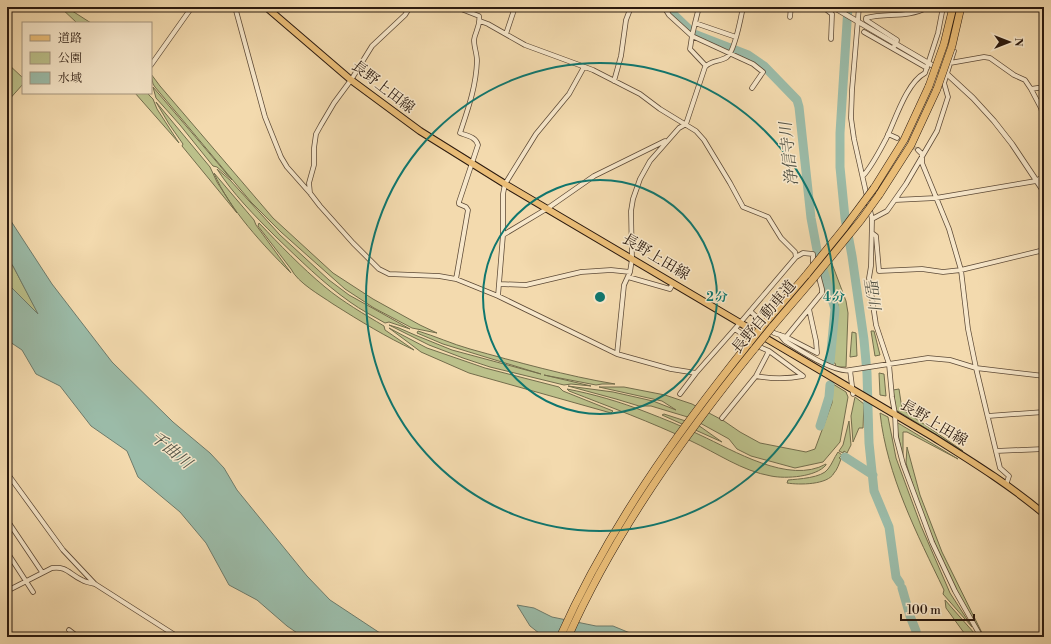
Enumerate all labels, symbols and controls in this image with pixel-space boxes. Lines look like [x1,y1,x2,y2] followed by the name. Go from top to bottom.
[22,22,152,94] legend
[989,22,1029,62] north arrow
[58,31,82,46] text: 道路
[1011,38,1025,47] text: N
[58,51,82,66] text: 公園
[348,56,418,118] street label: 長野上田線
[58,71,82,86] text: 水域
[776,119,802,187] water label: 浄信寺川
[619,230,693,284] street label: 長野上田線
[728,276,800,358] street label: 長野自動車道
[860,277,885,313] water label: 聖川
[593,290,607,304] centre of rings
[706,290,728,305] text: 2 分
[823,290,845,305] text: 4 分
[897,396,971,450] street label: 長野上田線
[146,427,197,474] water label: 千曲川
[901,596,974,622] scale bar
[907,603,941,618] text: 100 m

